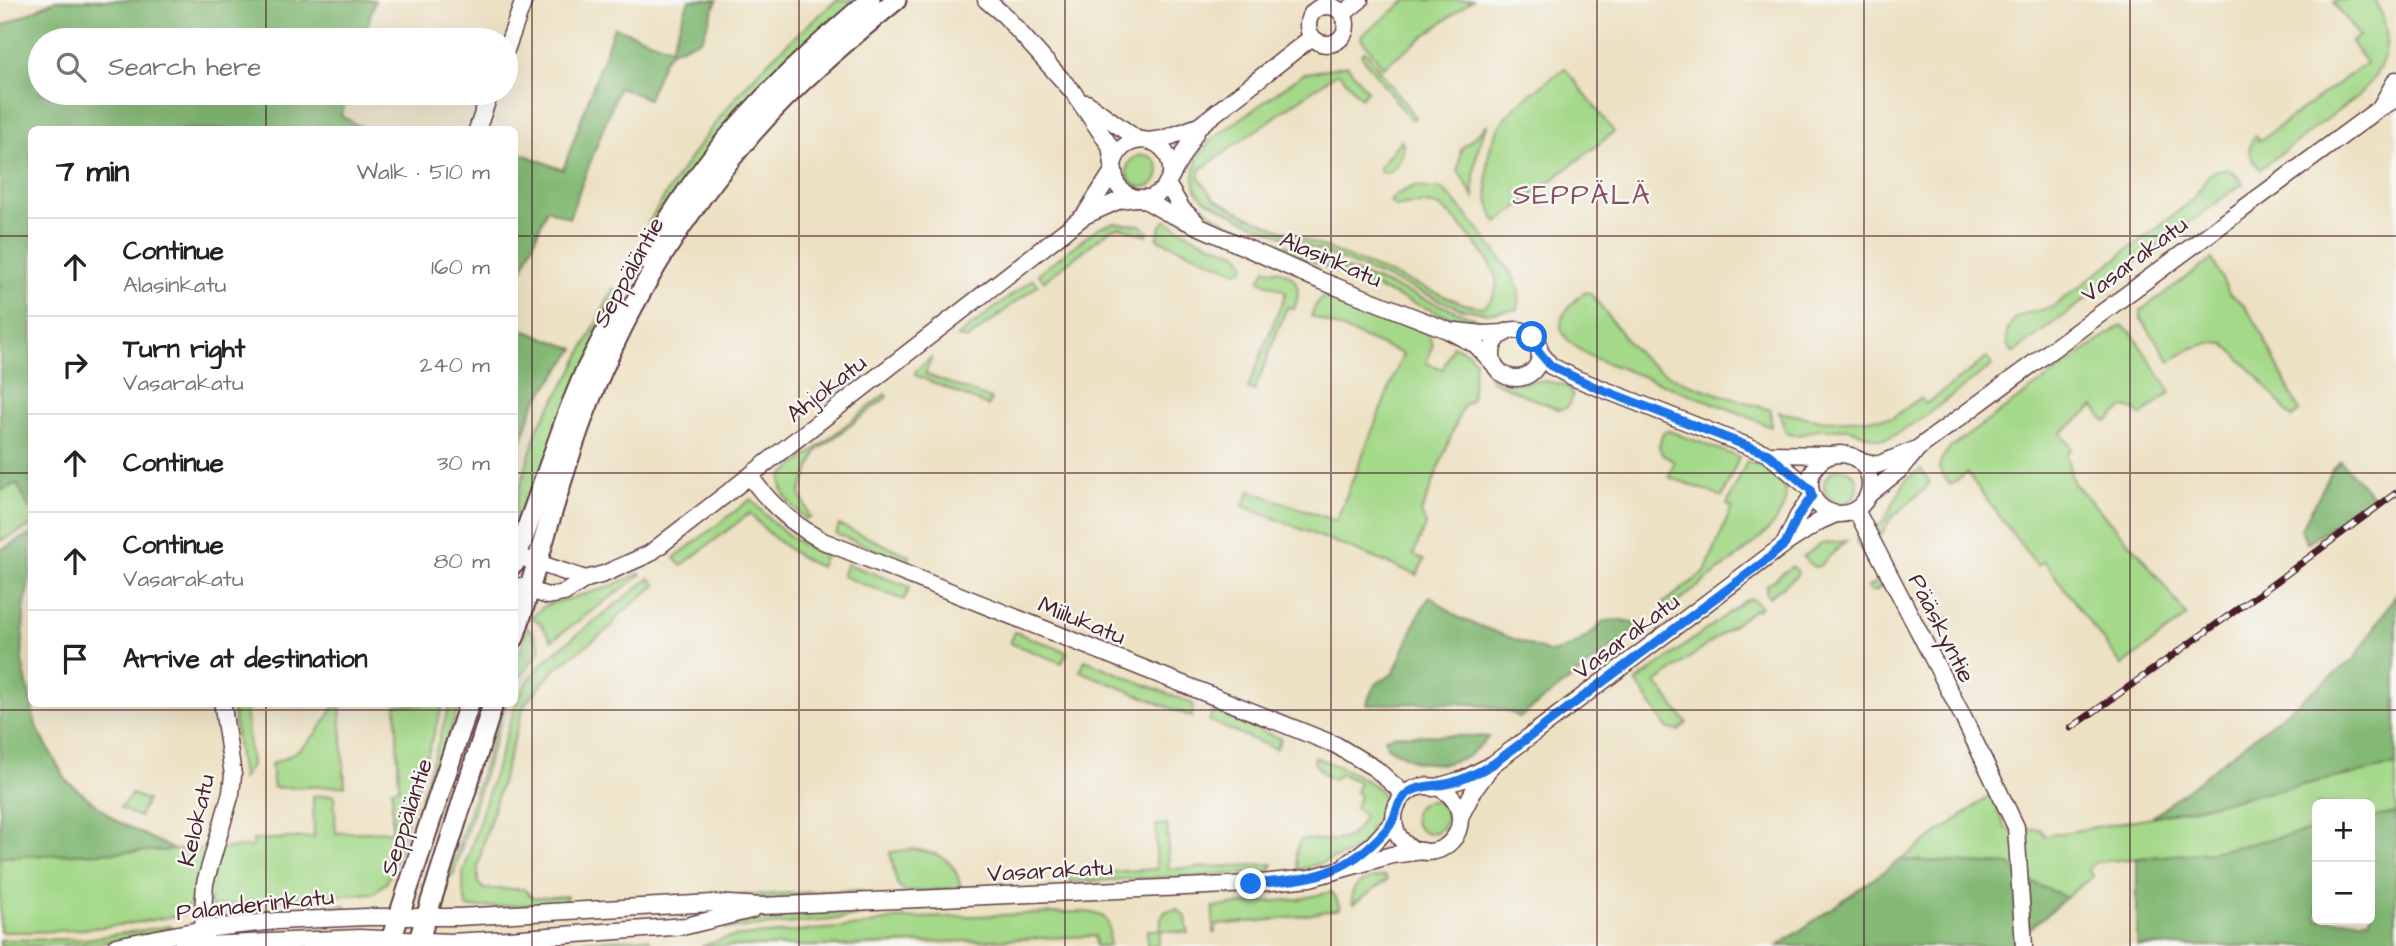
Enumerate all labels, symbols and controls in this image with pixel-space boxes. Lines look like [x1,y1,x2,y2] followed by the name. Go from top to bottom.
[28,28,518,105] search box
[52,48,90,86] icon: search
[108,49,261,85] text: Search here
[56,151,129,193] text: 7 min
[356,156,490,188] text: Walk · 510 m
[1512,176,1652,215] district label: SEPPÄLÄ
[2074,208,2195,311] street label: Vasarakatu
[585,211,673,334] street label: Seppäläntie
[1274,223,1387,297] street label: Alasinkatu
[123,233,224,269] text: Continue
[56,248,94,286] icon: ahead
[431,251,490,283] text: 160 m
[123,269,226,301] text: Alasinkatu
[1516,321,1547,352] route start
[123,331,245,367] text: Turn right
[56,346,94,384] icon: right
[779,346,874,431] street label: Ahjokatu
[420,349,490,381] text: 240 m
[123,367,244,399] text: Vasarakatu
[56,444,94,482] icon: ahead
[123,445,224,481] text: Continue
[437,447,490,479] text: 30 m
[123,527,224,563] text: Continue
[56,542,94,580] icon: ahead
[433,545,490,577] text: 80 m
[123,563,244,595] text: Vasarakatu
[1898,568,1983,689] street label: Pääskyntie
[1566,585,1687,688] street label: Vasarakatu
[1033,588,1131,654] street label: Miilukatu
[56,640,94,678] icon: arrive
[123,641,368,677] text: Arrive at destination
[372,754,442,880] street label: Seppäläntie
[170,771,224,870] street label: Kelokatu
[2312,799,2375,925] map controls
[2312,799,2375,862] button: +
[986,851,1114,891] street label: Vasarakatu
[2312,862,2375,925] button: −
[1235,868,1266,899] route end
[175,880,336,930] street label: Palanderinkatu

